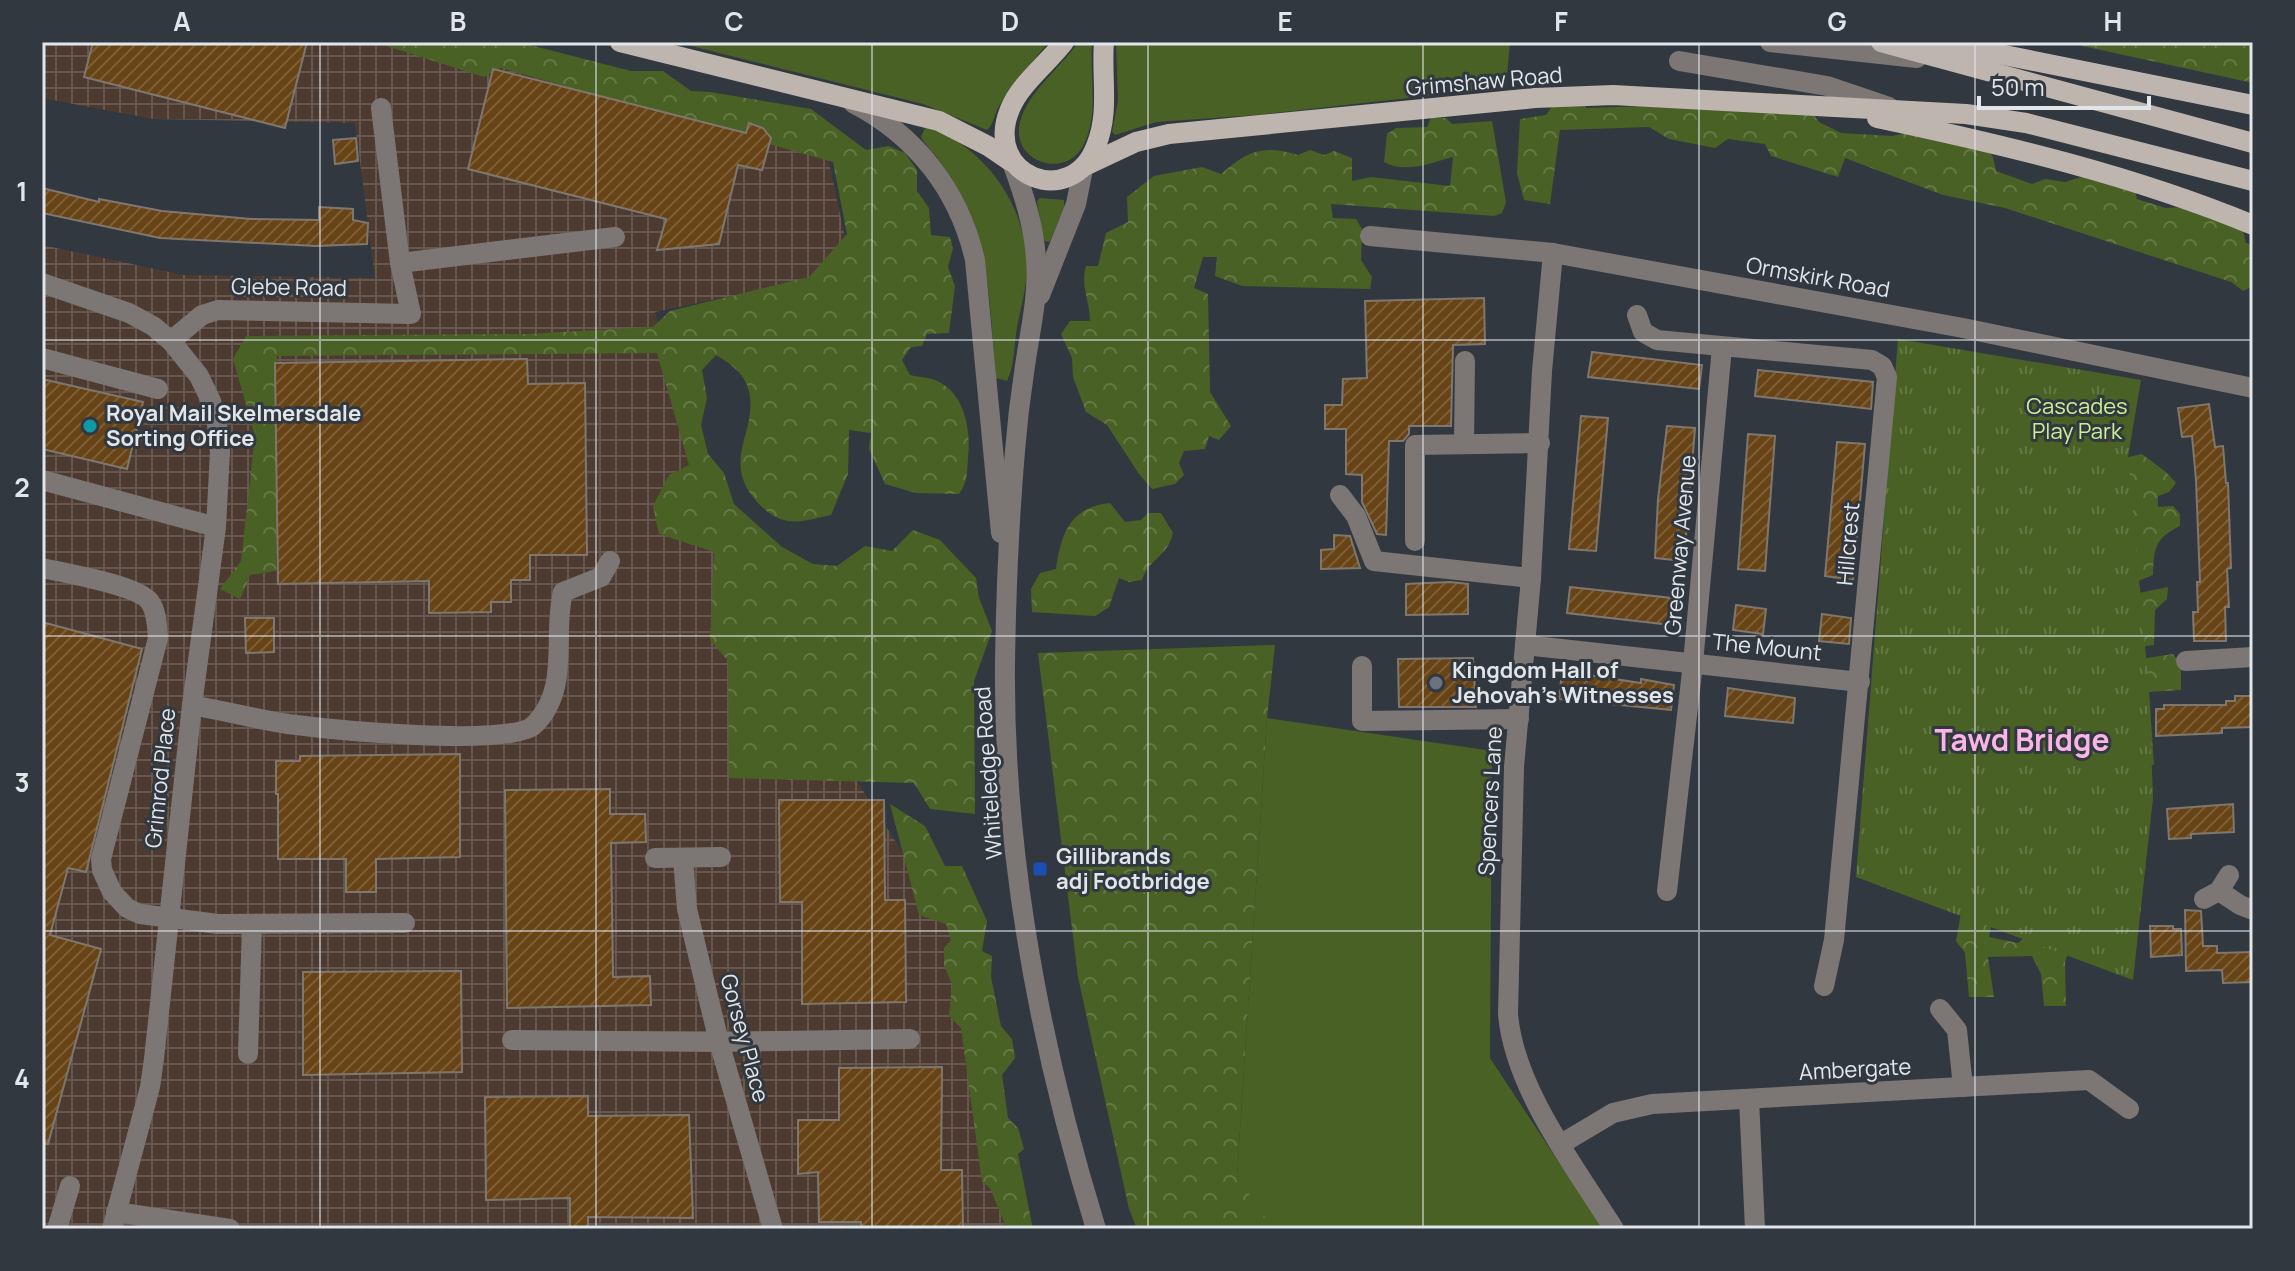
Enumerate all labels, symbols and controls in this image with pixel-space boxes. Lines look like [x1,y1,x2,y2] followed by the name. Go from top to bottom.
[173,3,191,39] text: A
[450,3,466,39] text: B
[724,3,744,39] text: C
[1001,3,1019,39] text: D
[1277,3,1293,39] text: E
[1554,3,1568,39] text: F
[1827,3,1847,39] text: G
[2104,3,2122,39] text: H
[1404,59,1564,103] street label: Grimshaw Road
[1979,60,2149,110] scale bar
[1991,70,2045,103] text: 50 m
[16,173,28,209] text: 1
[1744,250,1892,304] street label: Ormskirk Road
[231,271,347,303] street label: Glebe Road
[2026,391,2128,446] park label: Cascades Play Park
[106,398,361,453] place label: Royal Mail Skelmersdale Sorting Office
[81,417,99,435] marker: Royal Mail Skelmersdale Sorting Office
[1657,454,1703,636] street label: Greenway Avenue
[14,469,30,505] text: 2
[1829,501,1867,587] street label: Hillcrest
[1711,626,1823,668] street label: The Mount
[1452,655,1674,710] place label: Kingdom Hall of Jehovah's Witnesses
[1427,674,1445,692] marker: Kingdom Hall of Jehovah's Witnesses
[967,685,1009,861] street label: Whiteledge Road
[138,706,182,850] street label: Grimrod Place
[1934,719,2110,760] district label: Tawd Bridge
[1471,725,1509,876] street label: Spencers Lane
[14,764,30,800] text: 3
[1056,841,1210,896] place label: Gillibrands adj Footbridge
[1031,860,1049,878] marker: Gillibrands adj Footbridge
[713,971,777,1106] street label: Gorsey Place
[1798,1051,1912,1087] street label: Ambergate
[14,1060,30,1096] text: 4

